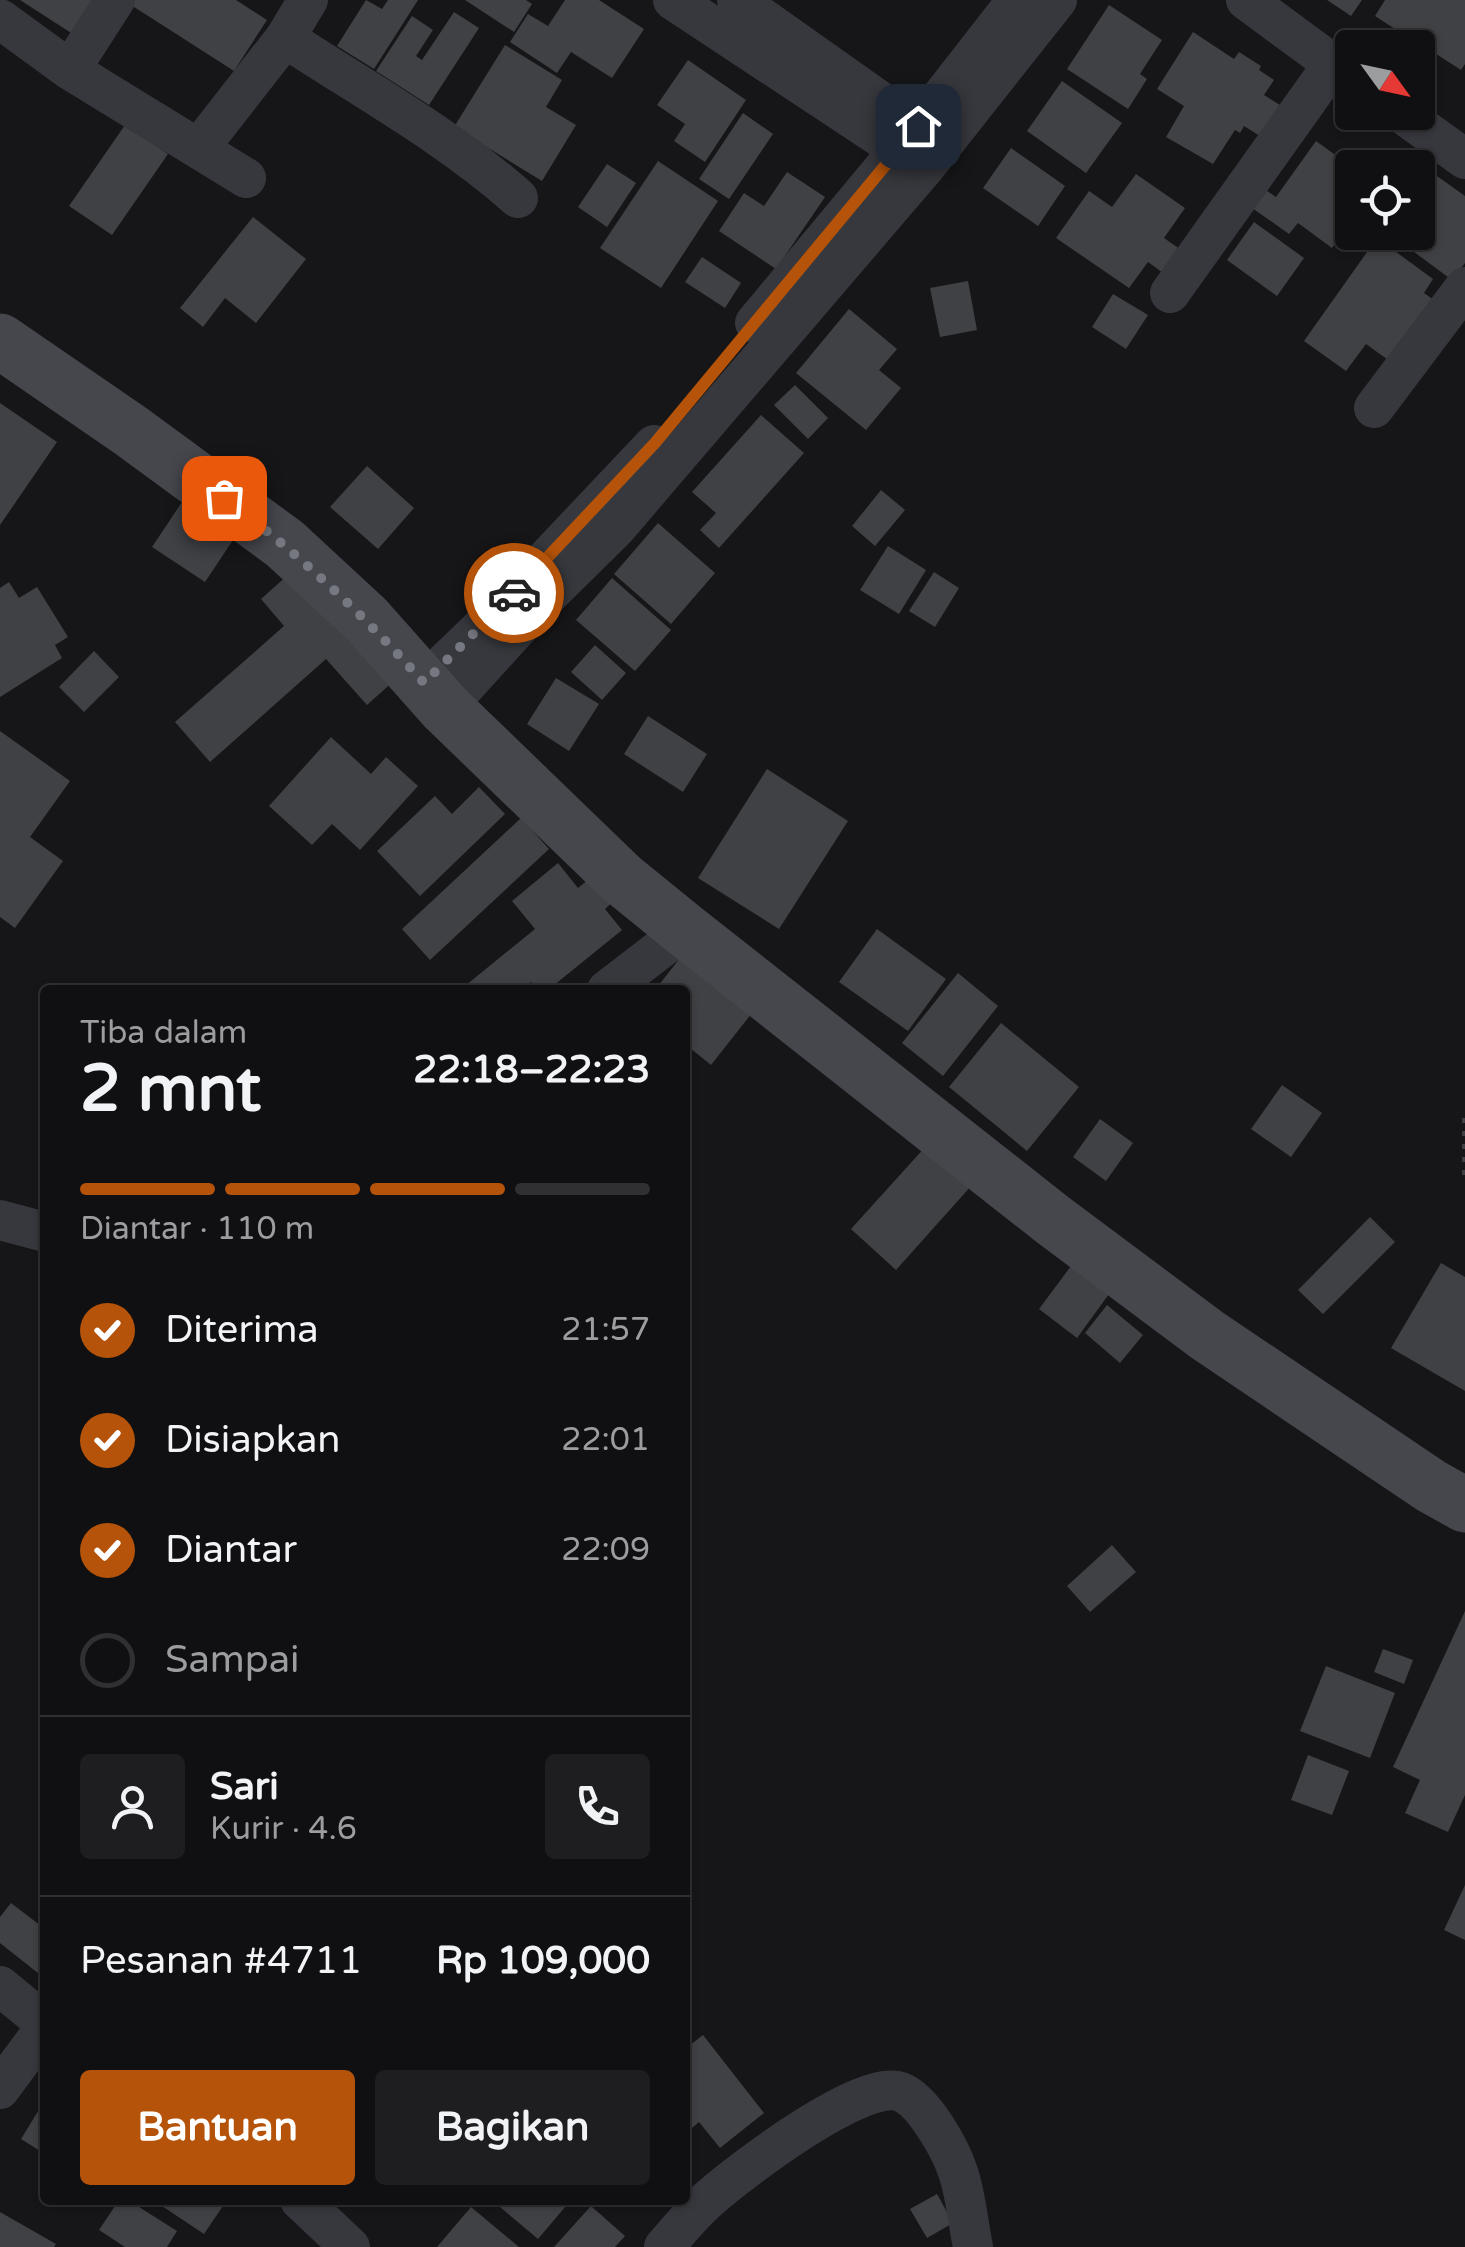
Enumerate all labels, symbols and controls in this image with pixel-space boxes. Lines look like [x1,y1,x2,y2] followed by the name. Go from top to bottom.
[1335,30,1435,130] north arrow
[1335,30,1435,250] map controls
[876,84,961,169] pin
[891,99,946,154] icon: home
[1335,150,1435,250] button: locate
[182,456,267,541] pin
[197,471,252,526] icon: bag
[464,543,564,643] courier
[487,566,542,621] icon: car
[80,1014,247,1052] text: Tiba dalam
[413,1047,650,1093] text: 22:18–22:23
[80,1050,261,1129] text: 2 mnt
[80,1210,314,1248] text: Diantar · 110 m
[80,1303,135,1358] icon: check
[165,1307,319,1353] text: Diterima
[561,1311,650,1349] text: 21:57
[80,1413,135,1468] icon: check
[165,1417,341,1463] text: Disiapkan
[561,1421,650,1459] text: 22:01
[80,1523,135,1578] icon: check
[165,1527,297,1573] text: Diantar
[561,1531,650,1569] text: 22:09
[165,1637,299,1683] text: Sampai
[80,1754,185,1859] button: person
[545,1754,650,1859] button: phone
[210,1764,279,1810] text: Sari
[210,1810,357,1848] text: Kurir · 4.6
[80,1938,362,1984] text: Pesanan #4711
[436,1938,650,1984] text: Rp 109,000
[80,2070,355,2185] button: Bantuan
[375,2070,650,2185] button: Bagikan

